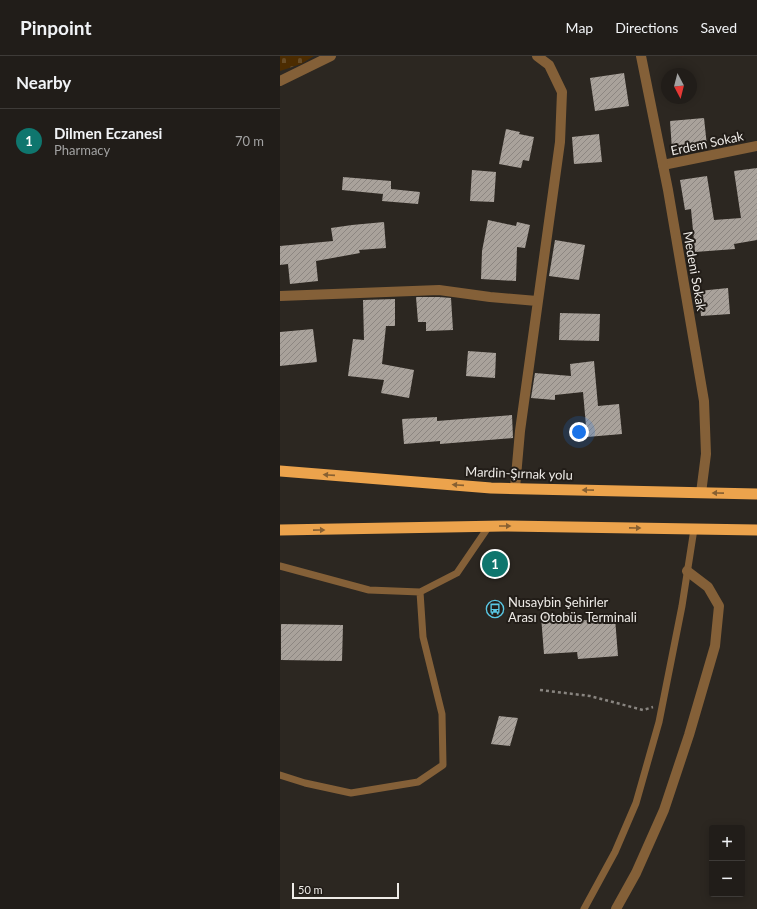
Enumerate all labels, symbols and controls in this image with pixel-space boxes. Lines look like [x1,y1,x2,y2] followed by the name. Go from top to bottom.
[20,16,91,39] text: Pinpoint
[566,19,593,36] text: Map
[615,19,678,36] text: Directions
[700,19,737,36] text: Saved
[661,68,697,104] north arrow
[16,72,71,93] text: Nearby
[54,124,162,142] text: Dilmen Eczanesi
[669,127,745,159] street label: Erdem Sokak
[25,133,33,149] text: 1
[235,133,264,149] text: 70 m
[54,142,110,158] text: Pharmacy
[680,230,710,312] street label: Medeni Sokak
[569,422,589,442] your location
[465,463,573,483] street label: Mardin-Şırnak yolu
[323,471,335,478] one-way arrow
[452,482,464,488] one-way arrow
[581,487,594,493] one-way arrow
[711,490,724,496] one-way arrow
[499,523,512,529] one-way arrow
[629,525,642,531] one-way arrow
[313,527,326,533] one-way arrow
[482,549,508,579] pin: 1
[508,594,637,625] place label: Nusaybin Şehirler Arası Otobüs Terminali
[485,599,505,619] bus stop icon: Nusaybin Şehirler Arası Otobüs Terminali
[709,825,745,897] map controls
[709,825,745,861] button: +
[709,861,745,897] button: −
[292,881,399,900] scale bar
[298,883,323,896] text: 50 m

